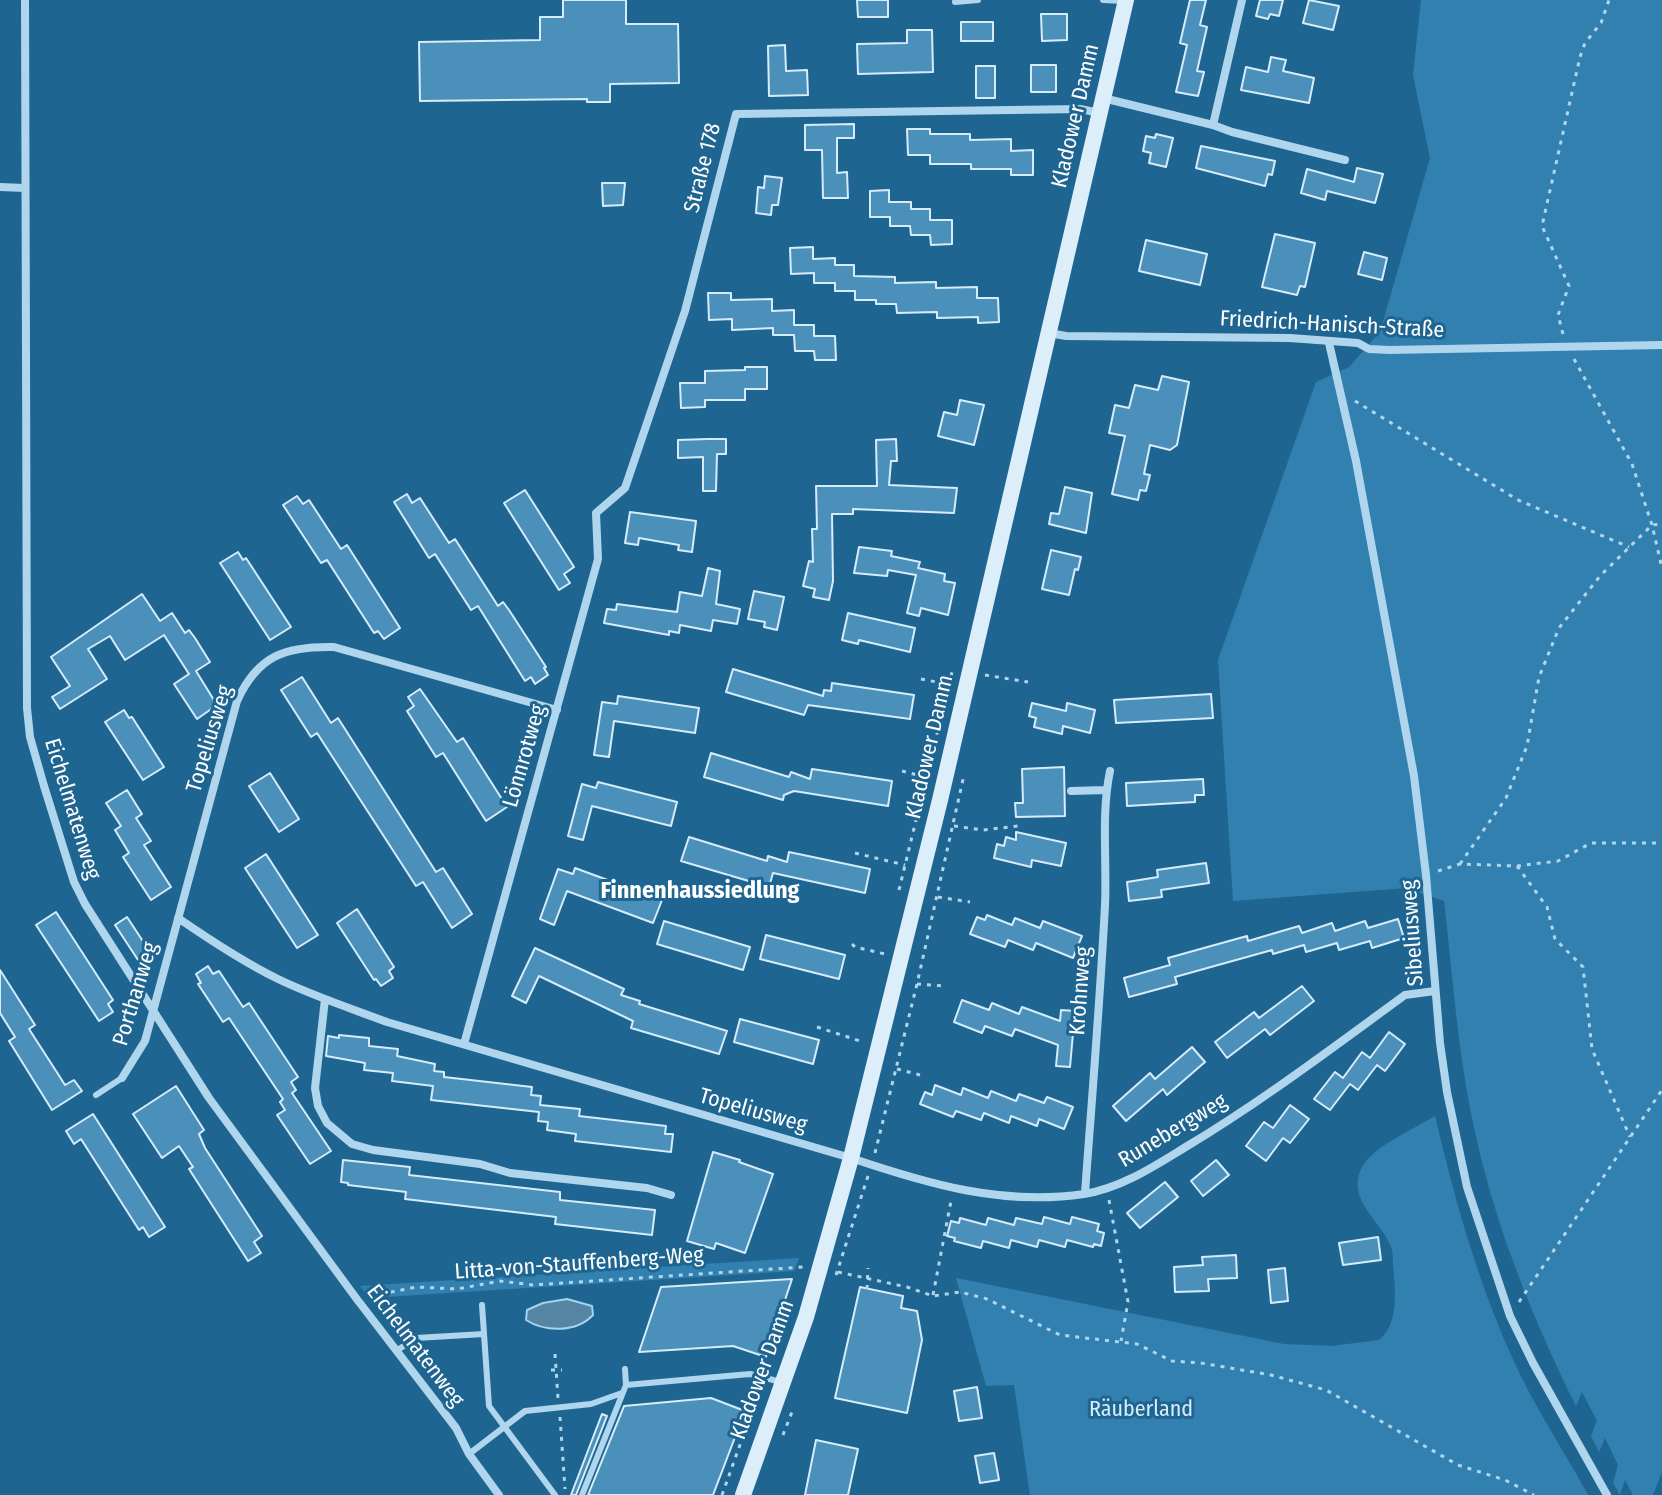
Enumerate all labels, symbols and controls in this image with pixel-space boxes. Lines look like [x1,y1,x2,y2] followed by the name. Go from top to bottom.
[1047,42,1105,190] street label: Kladower Damm
[679,120,727,216] street label: Straße 178
[1219,306,1445,344] street label: Friedrich-Hanisch-Straße
[901,673,959,821] street label: Kladower Damm
[181,682,239,796] street label: Topeliusweg
[498,702,552,810] street label: Lönnrotweg
[38,735,106,883] street label: Eichelmatenweg
[601,877,799,905] district label: Finnenhaussiedlung
[1396,879,1430,987] street label: Sibeliusweg
[108,939,164,1049] street label: Porthanweg
[1065,946,1097,1036] street label: Krohnweg
[696,1083,810,1139] street label: Topeliusweg
[1114,1088,1232,1174] street label: Runebergweg
[454,1242,704,1286] street label: Litta-von-Stauffenberg-Weg
[360,1280,470,1412] street label: Eichelmatenweg
[725,1297,801,1443] street label: Kladower Damm
[1089,1397,1193,1423] park label: Räuberland

